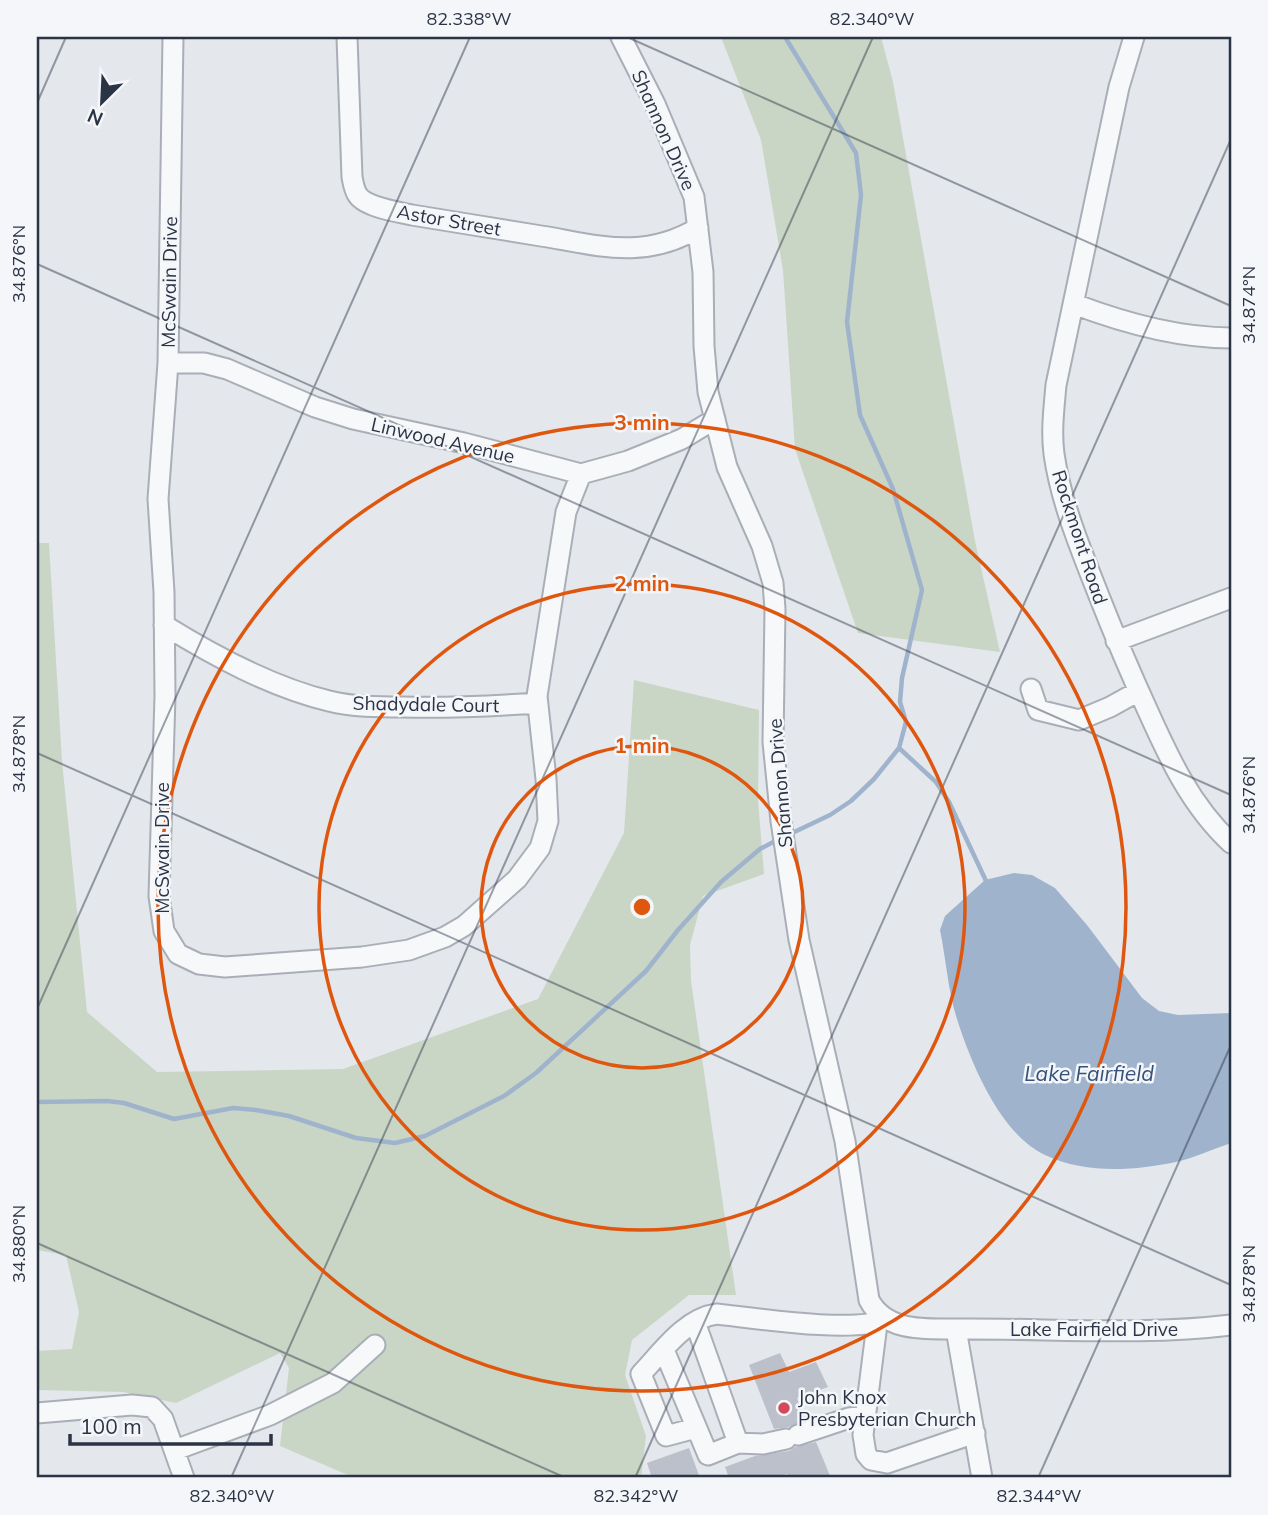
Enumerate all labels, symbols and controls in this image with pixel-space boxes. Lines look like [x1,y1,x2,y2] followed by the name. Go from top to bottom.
[426,7,512,30] text: 82.338°W
[829,7,915,30] text: 82.340°W
[66,66,136,136] north arrow
[627,66,701,194] street label: Shannon Drive
[84,104,107,131] text: N
[395,199,503,241] street label: Astor Street
[156,216,182,348] street label: McSwain Drive
[7,225,30,303] text: 34.876°N
[1237,266,1260,344] text: 34.874°N
[614,409,670,435] text: 3 min
[369,412,517,468] street label: Linwood Avenue
[1047,467,1113,607] street label: Rockmont Road
[614,570,670,596] text: 2 min
[353,691,500,717] street label: Shadydale Court
[7,715,30,793] text: 34.878°N
[762,717,798,849] street label: Shannon Drive
[614,732,670,758] text: 1 min
[1237,756,1260,834] text: 34.876°N
[150,782,174,914] street label: McSwain Drive
[630,895,654,919] centre of rings
[1024,1060,1154,1086] water label: Lake Fairfield
[7,1205,30,1283] text: 34.880°N
[1237,1245,1260,1323] text: 34.878°N
[1010,1317,1178,1341] street label: Lake Fairfield Drive
[798,1385,976,1431] place label: John Knox Presbyterian Church
[776,1400,792,1416] marker: John Knox Presbyterian Church
[70,1403,271,1447] scale bar
[80,1413,142,1439] text: 100 m
[189,1484,275,1507] text: 82.340°W
[593,1484,679,1507] text: 82.342°W
[996,1484,1082,1507] text: 82.344°W

